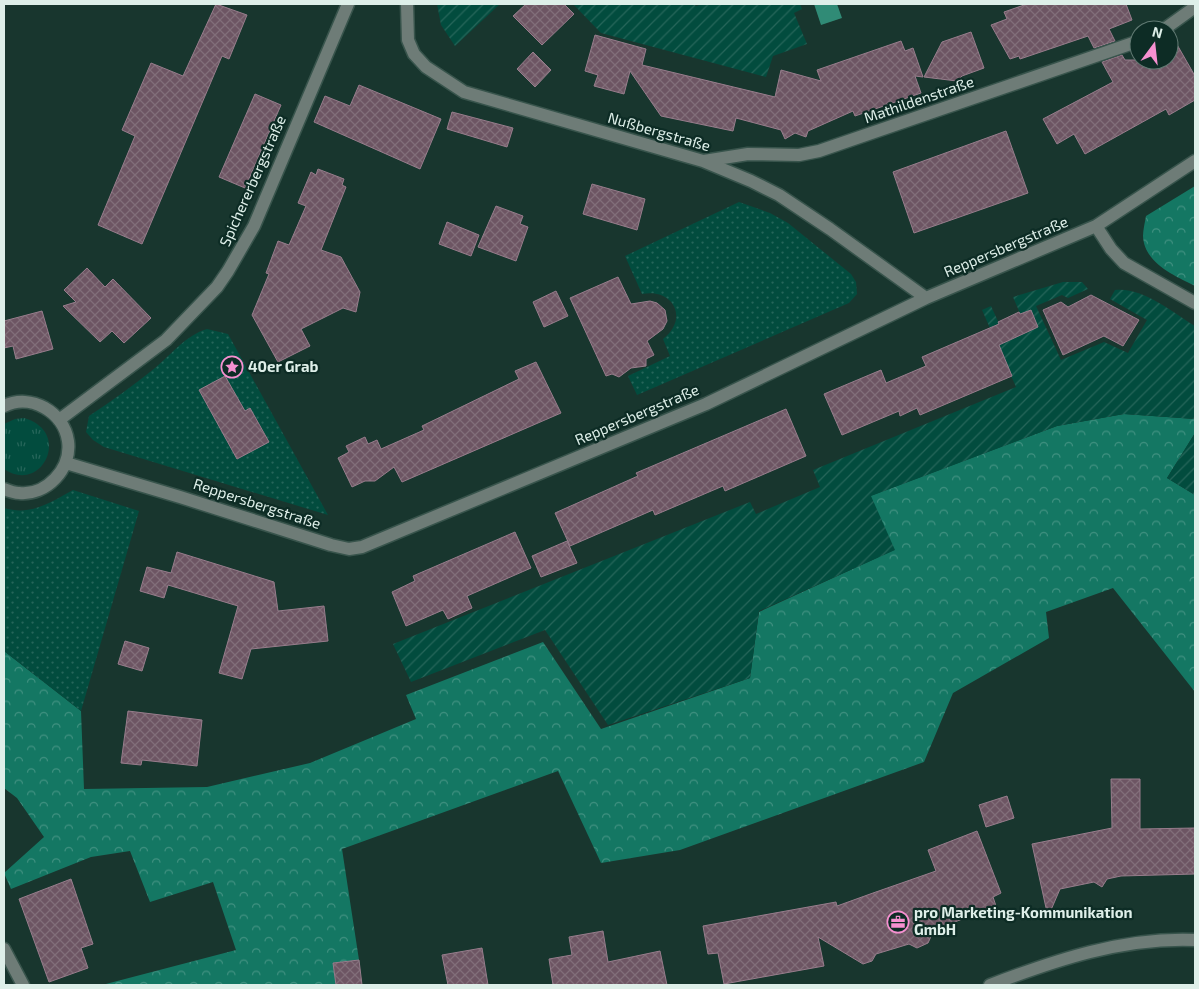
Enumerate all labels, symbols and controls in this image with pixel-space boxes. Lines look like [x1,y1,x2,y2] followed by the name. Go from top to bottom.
[1129,20,1179,70] north arrow
[1150,22,1165,41] text: N
[861,72,976,126] street label: Mathildenstraße
[606,108,713,154] street label: Nußbergstraße
[215,112,289,249] street label: Spichererbergstraße
[941,212,1070,280] street label: Reppersbergstraße
[220,355,244,379] place icon: 40er Grab
[248,357,318,375] place label: 40er Grab
[572,380,701,448] street label: Reppersbergstraße
[191,474,323,532] street label: Reppersbergstraße
[914,903,1133,938] place label: pro Marketing-Kommunikation GmbH
[886,910,910,934] office icon: pro Marketing-Kommunikation GmbH

